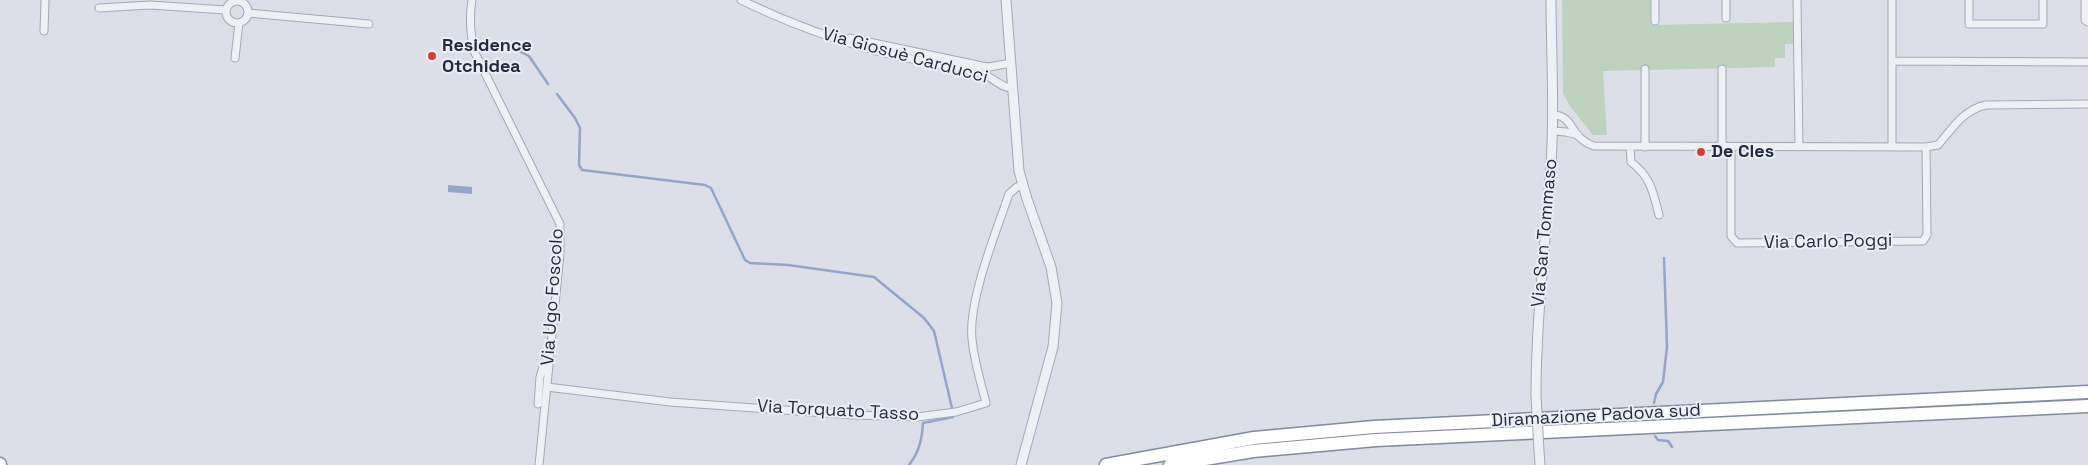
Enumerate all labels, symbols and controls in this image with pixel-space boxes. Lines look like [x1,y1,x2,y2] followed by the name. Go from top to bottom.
[820,23,990,89] street label: Via Giosuè Carducci
[442,35,532,78] place label: Residence Otchidea
[426,50,438,62] marker: Residence Otchidea
[1711,141,1774,163] place label: De Cles
[1695,146,1707,158] marker: De Cles
[1528,158,1562,308] street label: Via San Tommaso
[537,228,569,366] street label: Via Ugo Foscolo
[1764,230,1892,254] street label: Via Carlo Poggi
[756,396,920,426] street label: Via Torquato Tasso
[1491,400,1701,432] street label: Diramazione Padova sud

